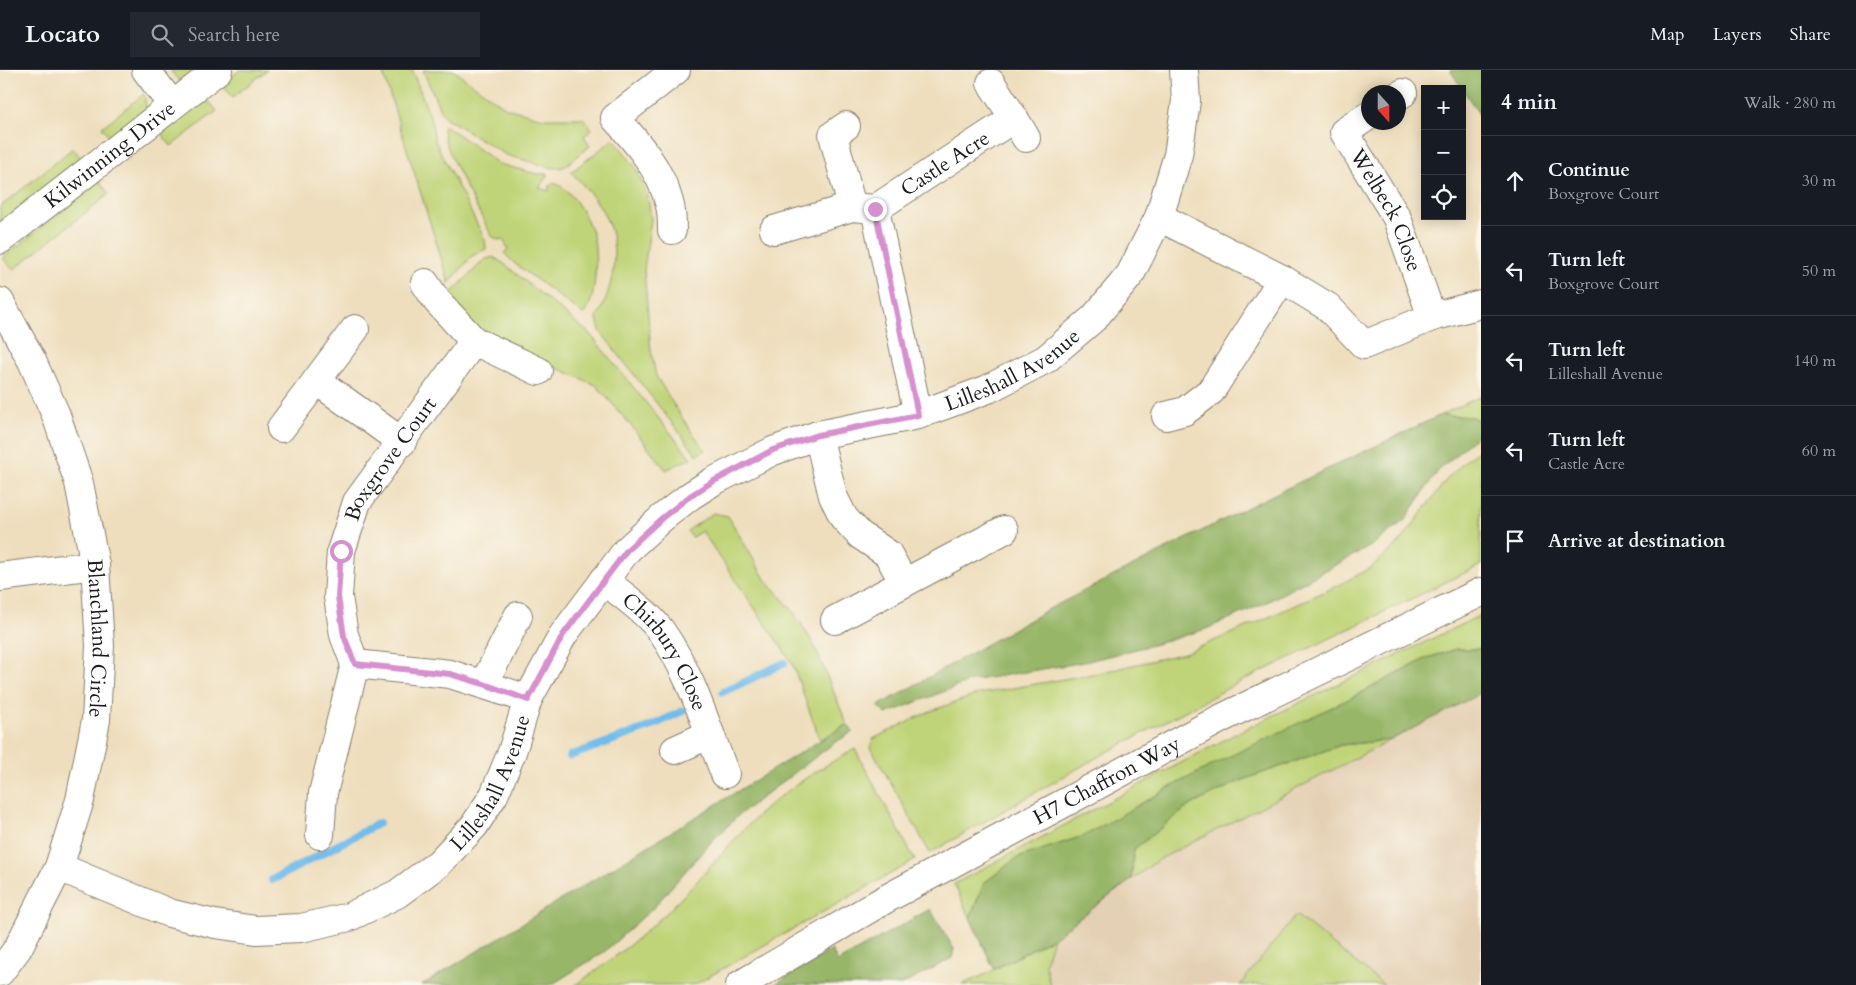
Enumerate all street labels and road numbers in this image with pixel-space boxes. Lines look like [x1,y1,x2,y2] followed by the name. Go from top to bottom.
[38,94,182,215] street label: Kilwinning Drive
[895,124,995,203] street label: Castle Acre
[1342,142,1429,275] street label: Welbeck Close
[941,322,1086,419] street label: Lilleshall Avenue
[338,391,444,525] street label: Boxgrove Court
[80,558,114,718] street label: Blanchland Circle
[616,586,714,715] street label: Chirbury Close
[444,711,537,857] street label: Lilleshall Avenue
[1028,729,1186,832] street label: H7 Chaffron Way

